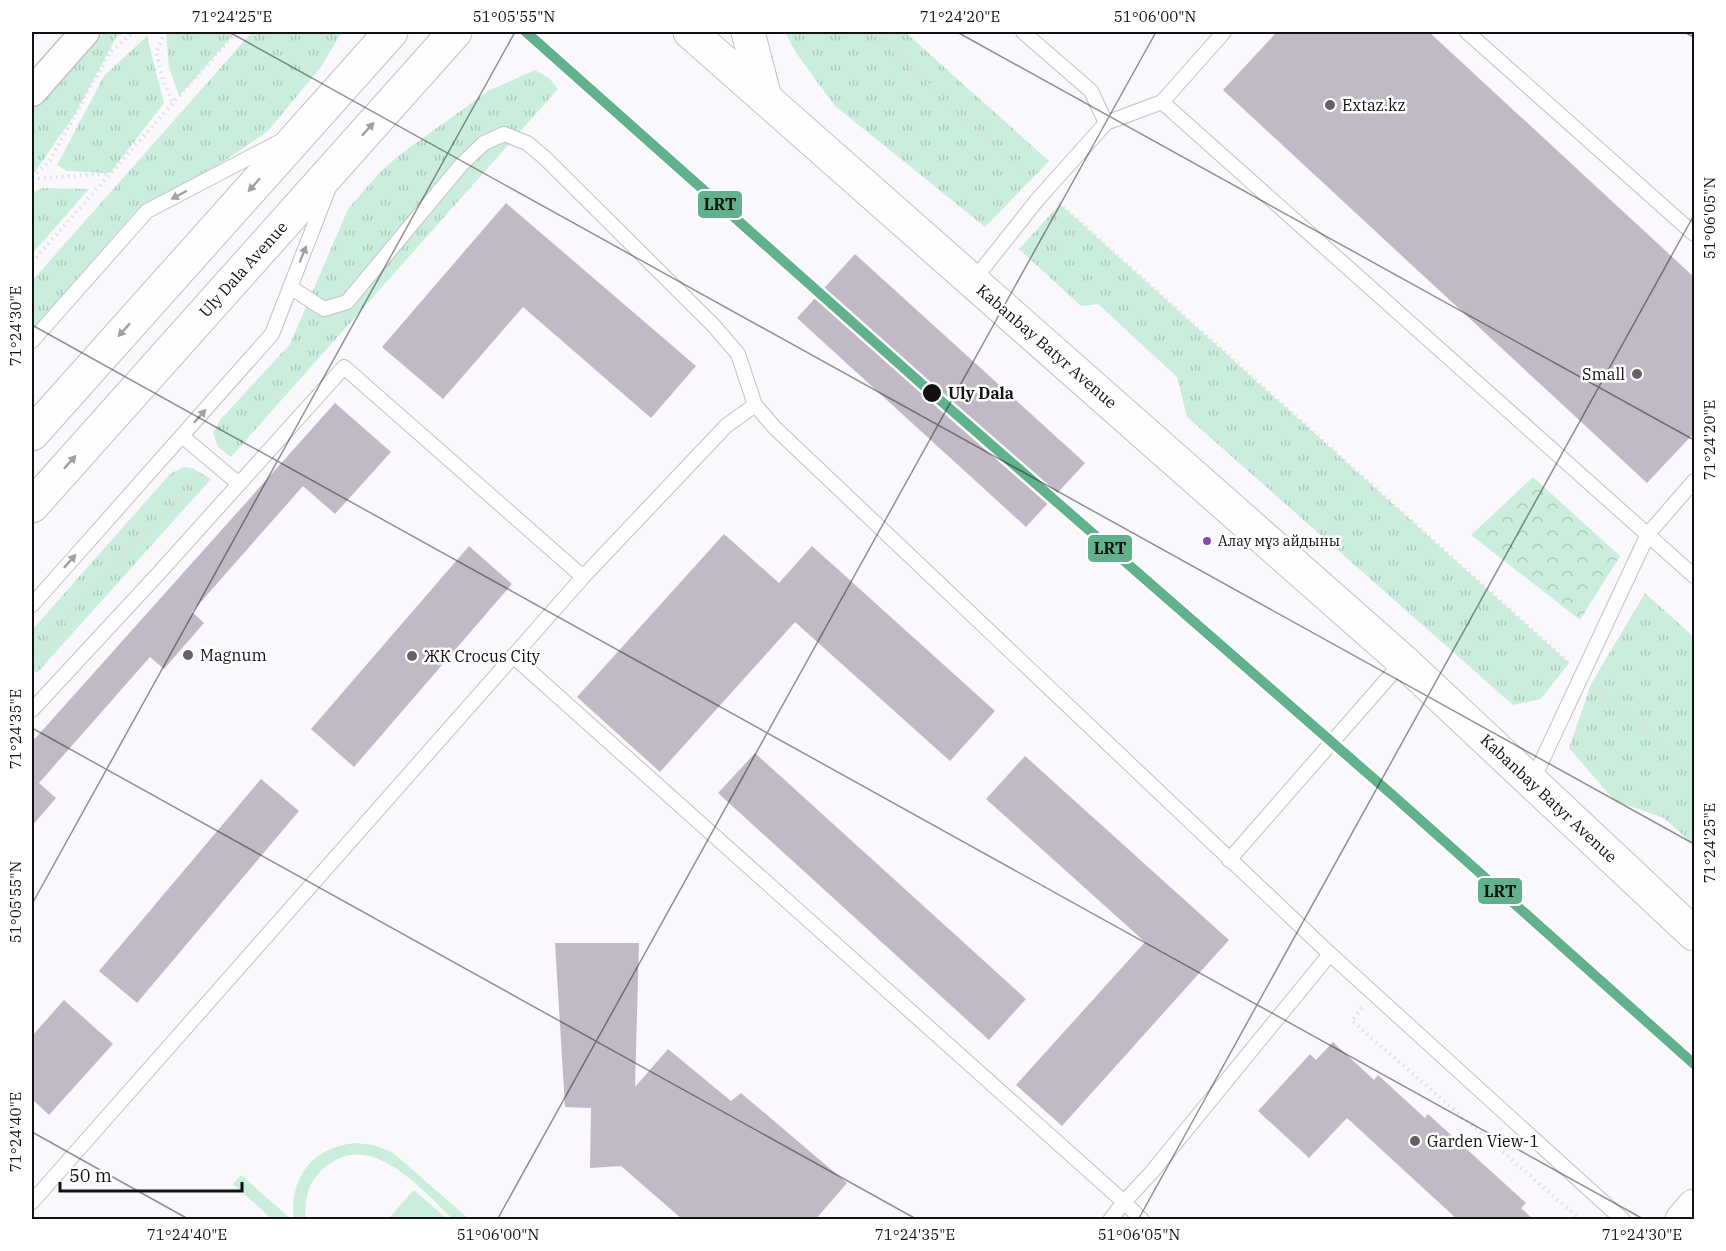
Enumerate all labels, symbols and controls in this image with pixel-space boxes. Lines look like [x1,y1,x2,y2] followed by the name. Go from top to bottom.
[192,7,272,26] text: 71°24'25"E
[473,7,555,26] text: 51°05'55"N
[920,7,1000,26] text: 71°24'20"E
[1114,7,1196,26] text: 51°06'00"N
[1342,95,1406,115] place label: Extaz.kz
[1323,98,1337,112] marker: Extaz.kz
[361,122,374,137] one-way arrow
[247,177,261,192] one-way arrow
[1700,177,1719,259] text: 51°06'05"N
[170,190,187,199] one-way arrow
[697,190,743,219] line badge: LRT
[704,194,736,214] text: LRT
[195,217,291,321] street label: Uly Dala Avenue
[299,245,308,263] one-way arrow
[973,280,1121,412] street label: Kabanbay Batyr Avenue
[6,286,25,366] text: 71°24'30"E
[118,322,131,337] one-way arrow
[1582,364,1625,384] place label: Small
[1630,367,1644,381] marker: Small
[921,382,943,404] marker: Uly Dala
[948,383,1014,403] place label: Uly Dala
[1700,400,1719,480] text: 71°24'20"E
[193,408,207,423] one-way arrow
[63,455,76,470] one-way arrow
[1218,532,1340,550] place label: Алау мұз айдыны
[1087,534,1133,563] line badge: LRT
[1201,535,1213,547] marker: Алау мұз айдыны
[1094,538,1126,558] text: LRT
[63,554,77,569] one-way arrow
[200,645,267,665] place label: Magnum
[424,646,541,666] place label: ЖК Crocus City
[181,648,195,662] marker: Magnum
[405,649,419,663] marker: ЖК Crocus City
[6,689,25,769] text: 71°24'35"E
[1477,729,1621,867] street label: Kabanbay Batyr Avenue
[1700,803,1719,883] text: 71°24'25"E
[6,861,25,943] text: 51°05'55"N
[1477,877,1523,905] line badge: LRT
[1484,881,1516,901] text: LRT
[6,1092,25,1172] text: 71°24'40"E
[1427,1131,1539,1151] place label: Garden View-1
[1408,1134,1422,1148] marker: Garden View-1
[60,1155,242,1193] scale bar
[69,1164,112,1187] text: 50 m
[147,1225,227,1244] text: 71°24'40"E
[457,1225,539,1244] text: 51°06'00"N
[875,1225,955,1244] text: 71°24'35"E
[1098,1225,1180,1244] text: 51°06'05"N
[1602,1225,1682,1244] text: 71°24'30"E

